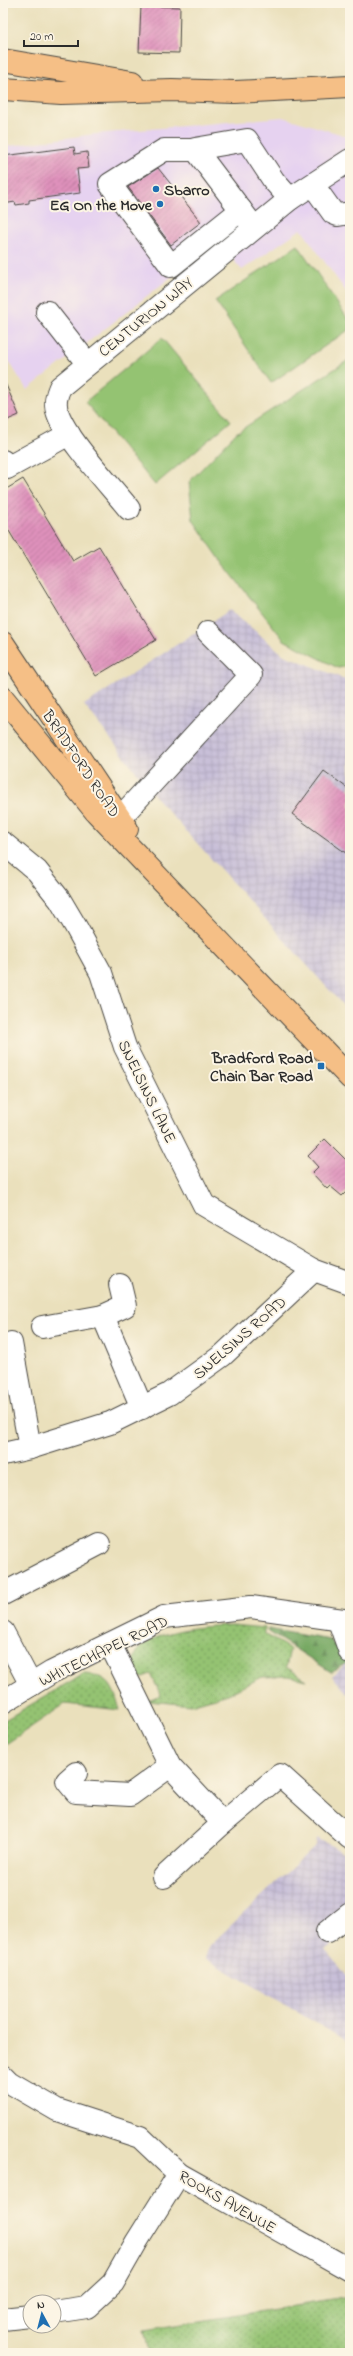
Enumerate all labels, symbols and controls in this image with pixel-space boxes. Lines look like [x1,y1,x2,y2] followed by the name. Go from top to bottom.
[24,22,78,48] scale bar
[30,28,53,46] text: 20 m
[164,179,210,203] place label: Sbarro
[151,184,161,194] marker: Sbarro
[50,194,153,218] place label: EG On the Move
[155,199,165,209] marker: EG On the Move
[94,271,199,363] street label: CENTURION WAY
[35,705,125,823] street label: BRADFORD ROAD
[111,1036,182,1148] street label: SNELSINS LANE
[210,1047,313,1089] place label: Bradford Road Chain Bar Road
[316,1061,326,1071] marker: Bradford Road Chain Bar Road
[188,1291,292,1386] street label: SNELSINS ROAD
[35,1610,173,1694] street label: WHITECHAPEL ROAD
[173,2165,281,2241] street label: ROOKS AVENUE
[22,2294,62,2334] north arrow
[36,2297,46,2313] text: N

